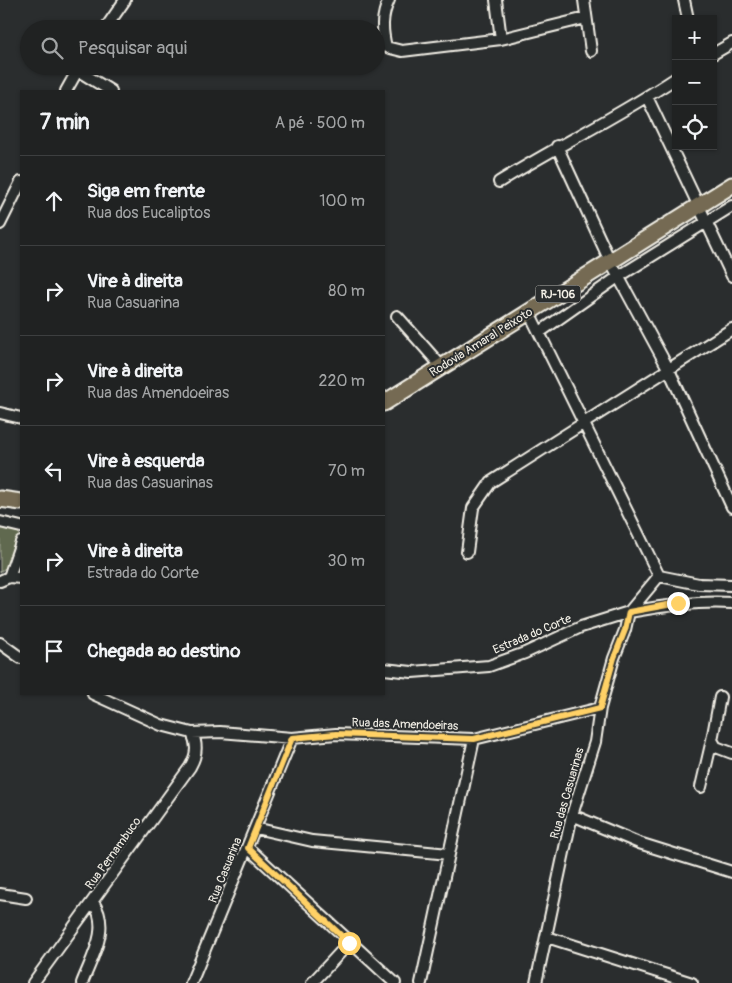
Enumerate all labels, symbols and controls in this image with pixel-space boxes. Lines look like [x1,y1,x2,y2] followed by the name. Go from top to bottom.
[672,15,717,150] map controls
[672,15,717,60] button: +
[20,20,385,75] search box
[38,34,66,62] icon: search
[78,36,187,60] text: Pesquisar aqui
[672,60,717,105] button: −
[672,105,717,150] button: locate
[40,109,90,136] text: 7 min
[275,113,365,133] text: A pé · 500 m
[87,179,205,203] text: Siga em frente
[40,187,68,215] icon: ahead
[319,191,365,211] text: 100 m
[87,203,210,223] text: Rua dos Eucaliptos
[87,269,183,293] text: Vire à direita
[40,277,68,305] icon: right
[328,281,365,301] text: 80 m
[536,286,580,302] road number: RJ-106
[87,293,180,313] text: Rua Casuarina
[427,304,536,380] street label: Rodovia Amaral Peixoto
[87,359,183,383] text: Vire à direita
[40,367,68,395] icon: right
[319,371,365,391] text: 220 m
[87,383,229,403] text: Rua das Amendoeiras
[87,449,205,473] text: Vire à esquerda
[40,457,68,485] icon: left
[328,461,365,481] text: 70 m
[87,473,213,493] text: Rua das Casuarinas
[87,539,183,563] text: Vire à direita
[40,547,68,575] icon: right
[327,551,365,571] text: 30 m
[87,563,199,583] text: Estrada do Corte
[667,592,690,615] route end
[491,611,574,658] street label: Estrada do Corte
[40,637,68,665] icon: arrive
[87,639,240,663] text: Chegada ao destino
[351,715,459,734] street label: Rua das Amendoeiras
[547,745,588,841] street label: Rua das Casuarinas
[82,814,145,892] street label: Rua Pernambuco
[205,835,246,905] street label: Rua Casuarina
[338,932,361,955] route start

